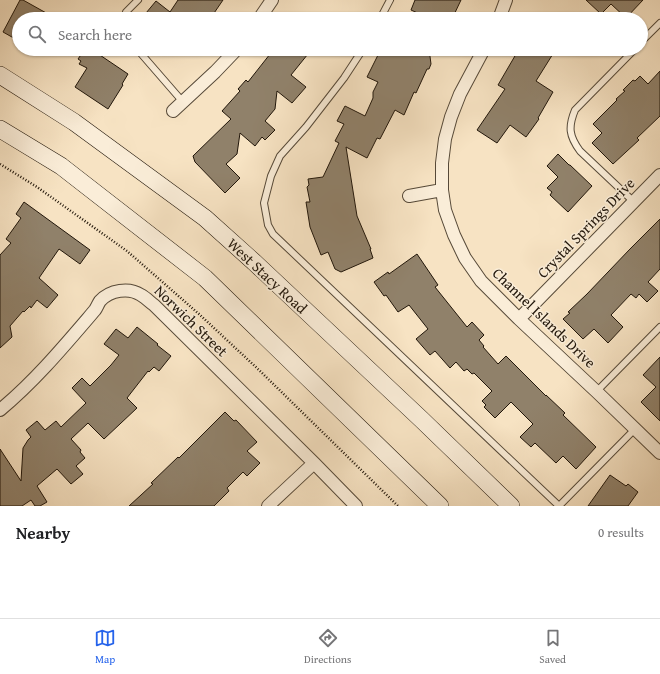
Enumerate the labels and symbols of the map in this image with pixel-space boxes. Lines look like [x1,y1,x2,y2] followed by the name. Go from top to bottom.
[532,173,639,283] street label: Crystal Springs Drive
[223,233,312,318] street label: West Stacy Road
[488,263,601,373] street label: Channel Islands Drive
[150,280,233,362] street label: Norwich Street

